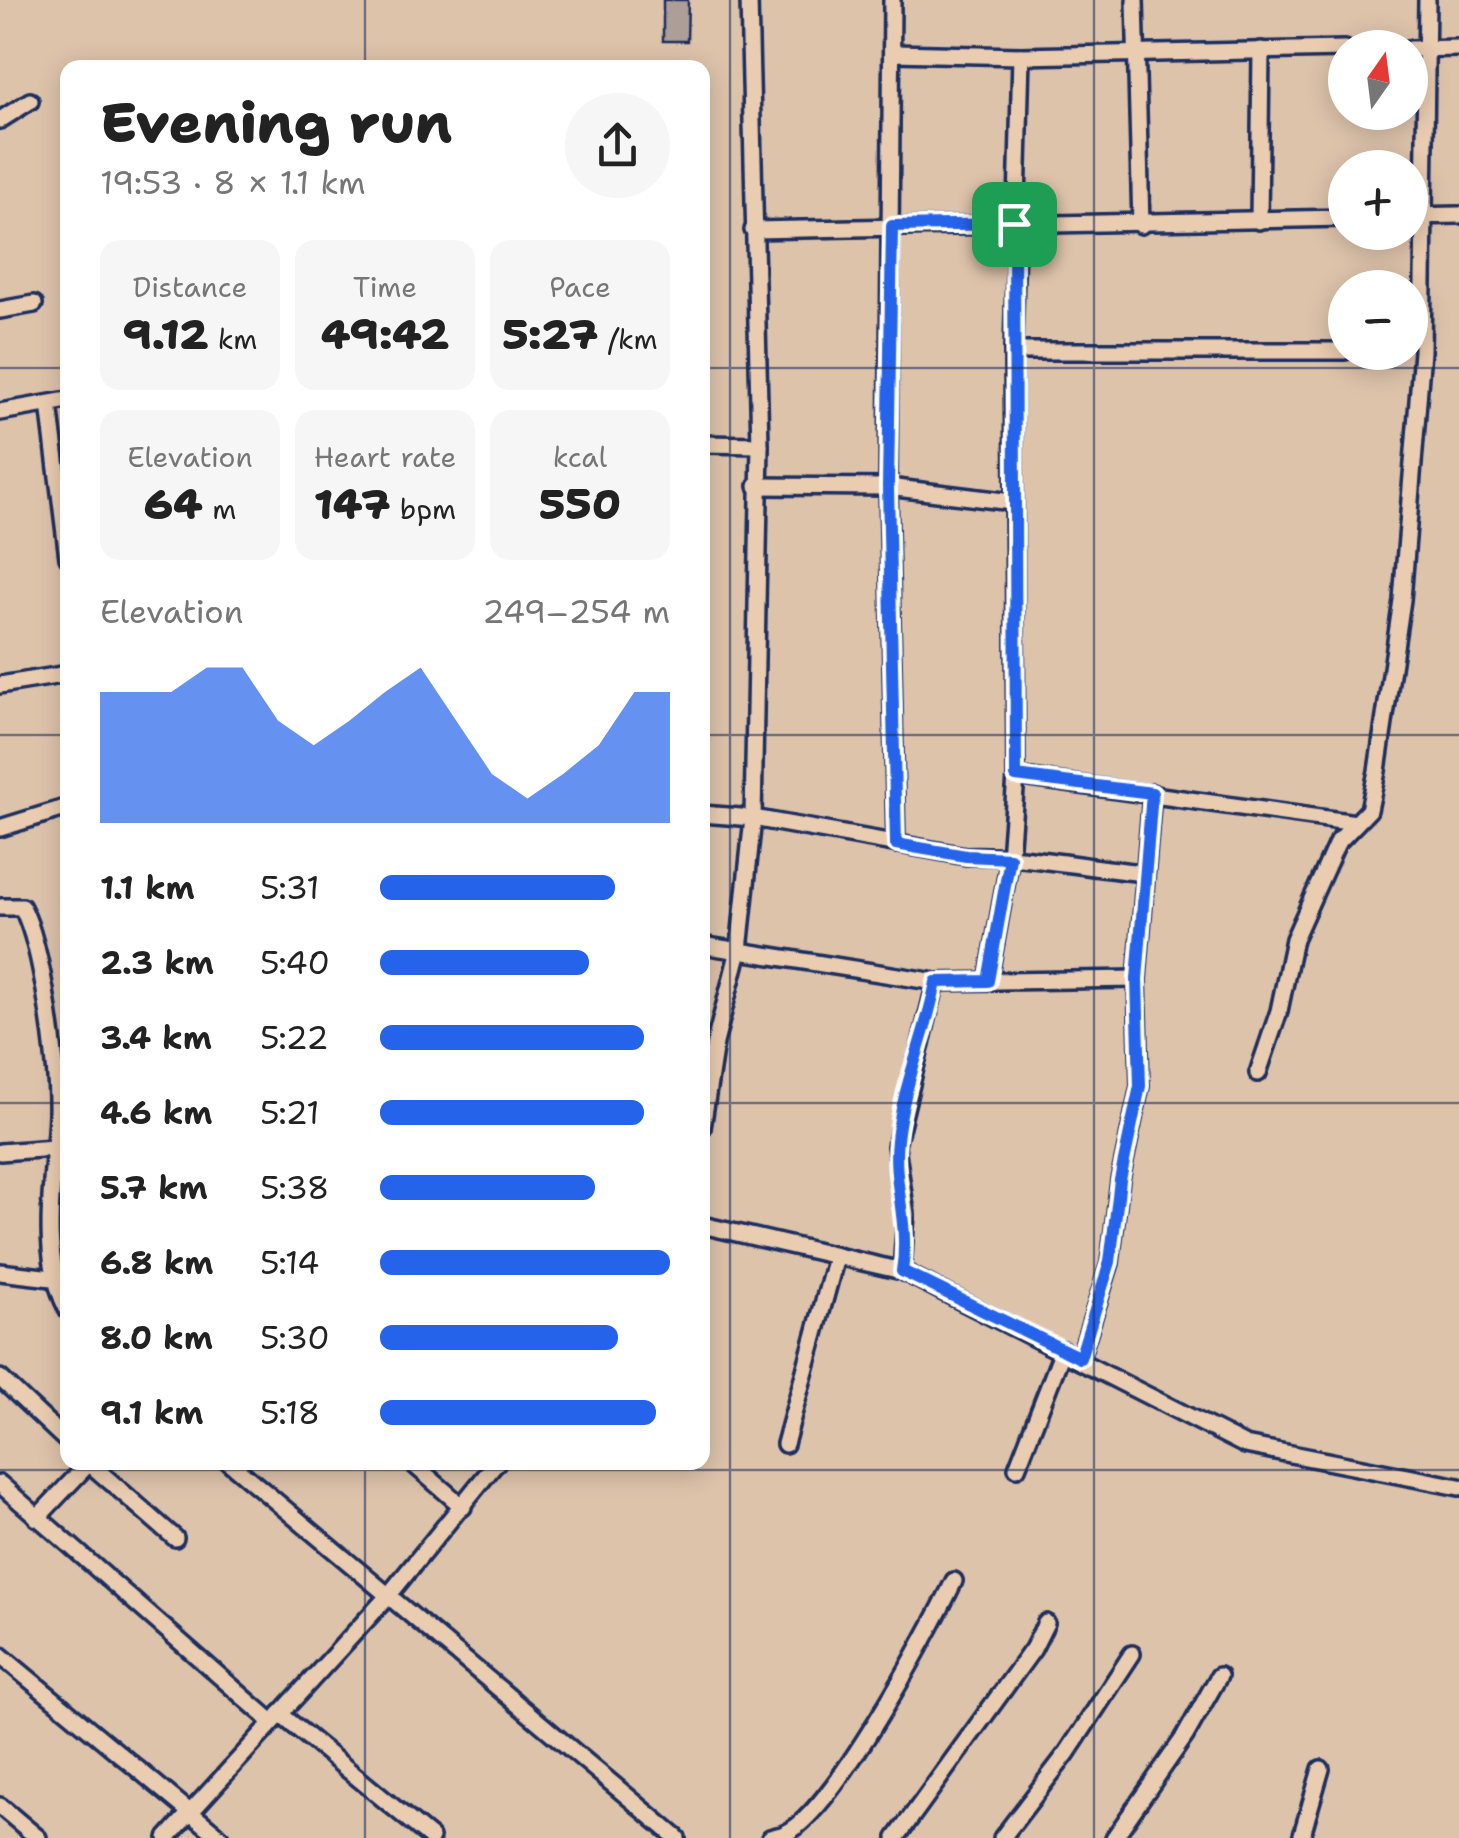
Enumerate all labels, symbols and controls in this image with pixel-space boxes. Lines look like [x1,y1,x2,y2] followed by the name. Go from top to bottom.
[1328,30,1428,130] north arrow
[1328,30,1428,370] map controls
[100,86,452,160] text: Evening run
[565,93,670,198] button: share
[1328,150,1428,250] button: +
[100,161,366,204] text: 19:53 · 8 × 1.1 km
[972,182,1057,267] pin
[987,197,1042,252] icon: arrive
[133,268,247,306] text: Distance
[353,268,417,306] text: Time
[549,268,611,306] text: Pace
[1328,270,1428,370] button: −
[123,306,208,362] text: 9.12
[321,306,449,362] text: 49:42
[502,306,598,362] text: 5:27
[208,320,257,358] text: km
[598,320,658,358] text: /km
[127,438,253,476] text: Elevation
[314,438,456,476] text: Heart rate
[553,438,607,476] text: kcal
[144,476,203,532] text: 64
[314,476,390,532] text: 147
[539,476,621,532] text: 550
[203,490,236,528] text: m
[390,490,456,528] text: bpm
[100,590,243,633] text: Elevation
[482,590,670,633] text: 249–254 m
[100,866,195,909] text: 1.1 km
[260,866,320,909] text: 5:31
[100,941,214,984] text: 2.3 km
[260,941,330,984] text: 5:40
[100,1016,212,1059] text: 3.4 km
[260,1016,329,1059] text: 5:22
[100,1091,212,1134] text: 4.6 km
[260,1091,320,1134] text: 5:21
[100,1166,208,1209] text: 5.7 km
[260,1166,329,1209] text: 5:38
[100,1241,213,1284] text: 6.8 km
[260,1241,319,1284] text: 5:14
[100,1316,213,1359] text: 8.0 km
[260,1316,330,1359] text: 5:30
[100,1391,203,1434] text: 9.1 km
[260,1391,320,1434] text: 5:18

